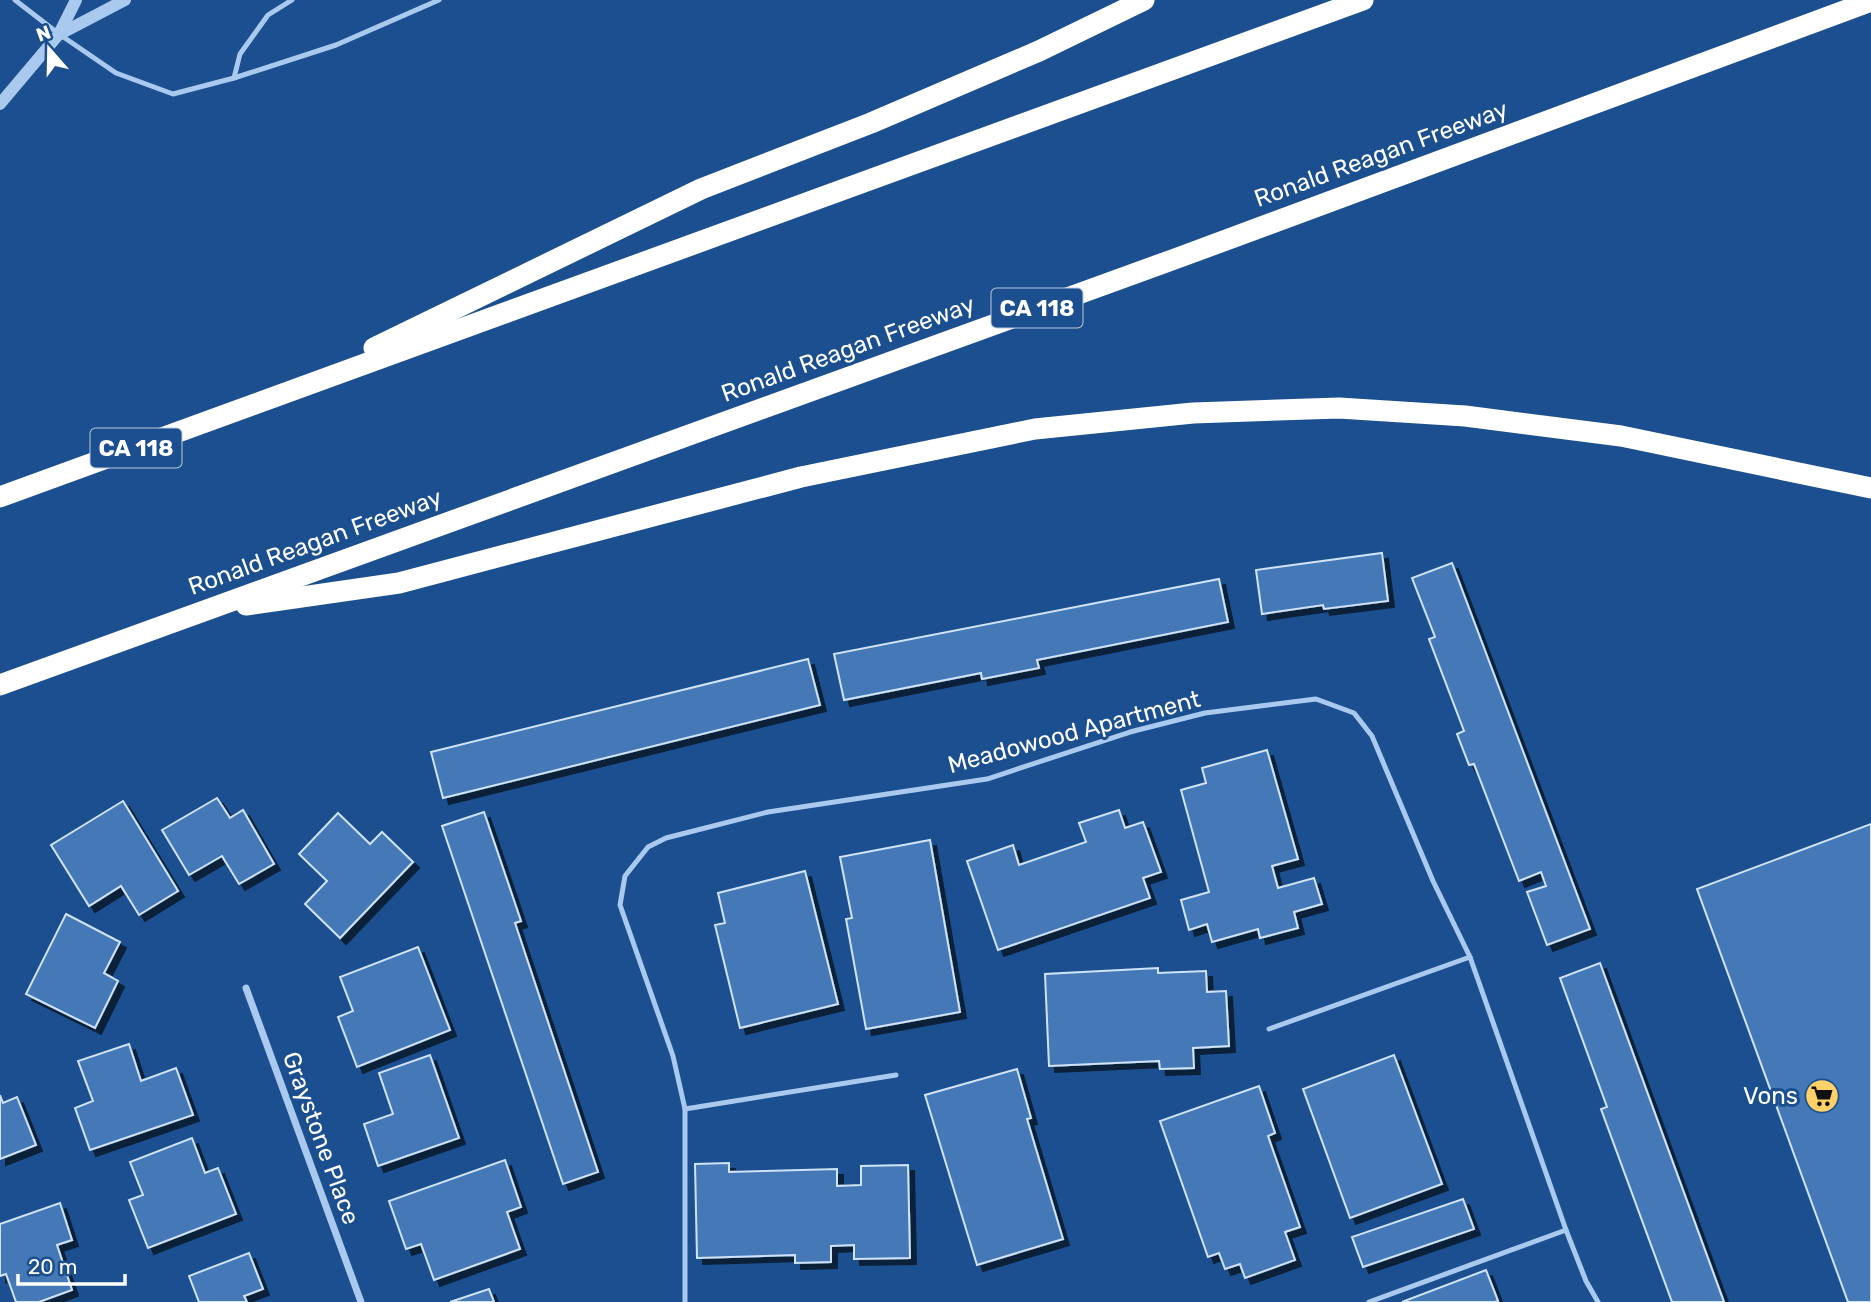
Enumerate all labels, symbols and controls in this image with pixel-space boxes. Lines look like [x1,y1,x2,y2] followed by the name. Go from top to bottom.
[14,14,84,84] north arrow
[33,20,54,47] text: N
[1250,95,1512,213] street label: Ronald Reagan Freeway
[992,288,1082,328] road number: CA 118
[717,290,979,408] street label: Ronald Reagan Freeway
[90,428,182,468] road number: CA 118
[184,483,446,601] street label: Ronald Reagan Freeway
[945,685,1203,779] street label: Meadowood Apartment
[277,1048,365,1228] street label: Graystone Place
[1803,1077,1841,1115] supermarket icon: Vons
[1743,1082,1798,1110] place label: Vons
[18,1242,124,1286] scale bar
[28,1254,77,1279] text: 20 m

